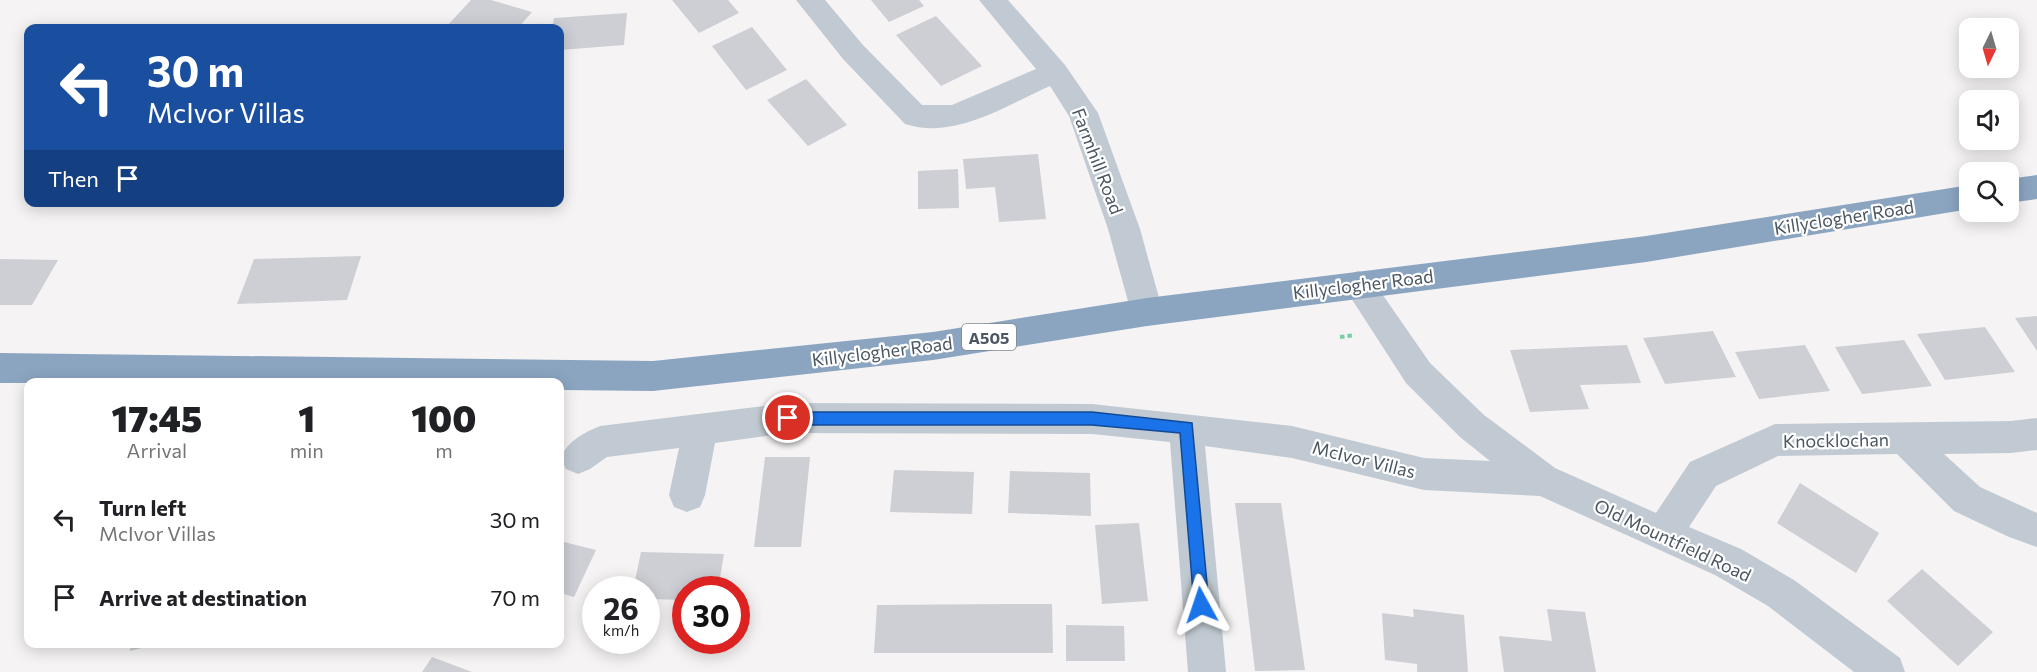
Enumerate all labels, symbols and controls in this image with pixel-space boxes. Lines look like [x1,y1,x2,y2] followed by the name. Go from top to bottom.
[1959,18,2019,78] north arrow
[1959,18,2019,222] map controls
[147,44,244,96] text: 30 m
[48,48,126,126] icon: left
[1959,90,2019,150] button: sound
[147,96,305,129] text: McIvor Villas
[1068,105,1128,217] street label: Farmhill Road
[111,162,144,195] icon: arrive
[1959,162,2019,222] button: search
[48,165,99,192] text: Then
[1772,195,1916,239] street label: Killyclogher Road
[1292,264,1434,304] street label: Killyclogher Road
[962,324,1016,350] road number: A505
[811,331,953,371] street label: Killyclogher Road
[762,392,813,443] pin
[112,395,202,439] text: 17:45
[298,395,315,439] text: 1
[411,395,476,439] text: 100
[771,401,804,434] icon: arrive
[1783,428,1889,452] street label: Knocklochan
[1310,436,1418,482] street label: McIvor Villas
[127,438,187,462] text: Arrival
[290,438,324,462] text: min
[435,438,453,462] text: m
[99,494,186,521] text: Turn left
[1591,494,1755,586] street label: Old Mountfield Road
[48,503,81,536] icon: left
[490,506,540,533] text: 30 m
[99,521,216,545] text: McIvor Villas
[1169,573,1233,637] position arrow
[672,576,750,654] speed limit sign: 30
[48,581,81,614] icon: arrive
[99,584,307,611] text: Arrive at destination
[491,584,540,611] text: 70 m
[603,589,639,626] text: 26
[603,621,639,639] text: km/h

